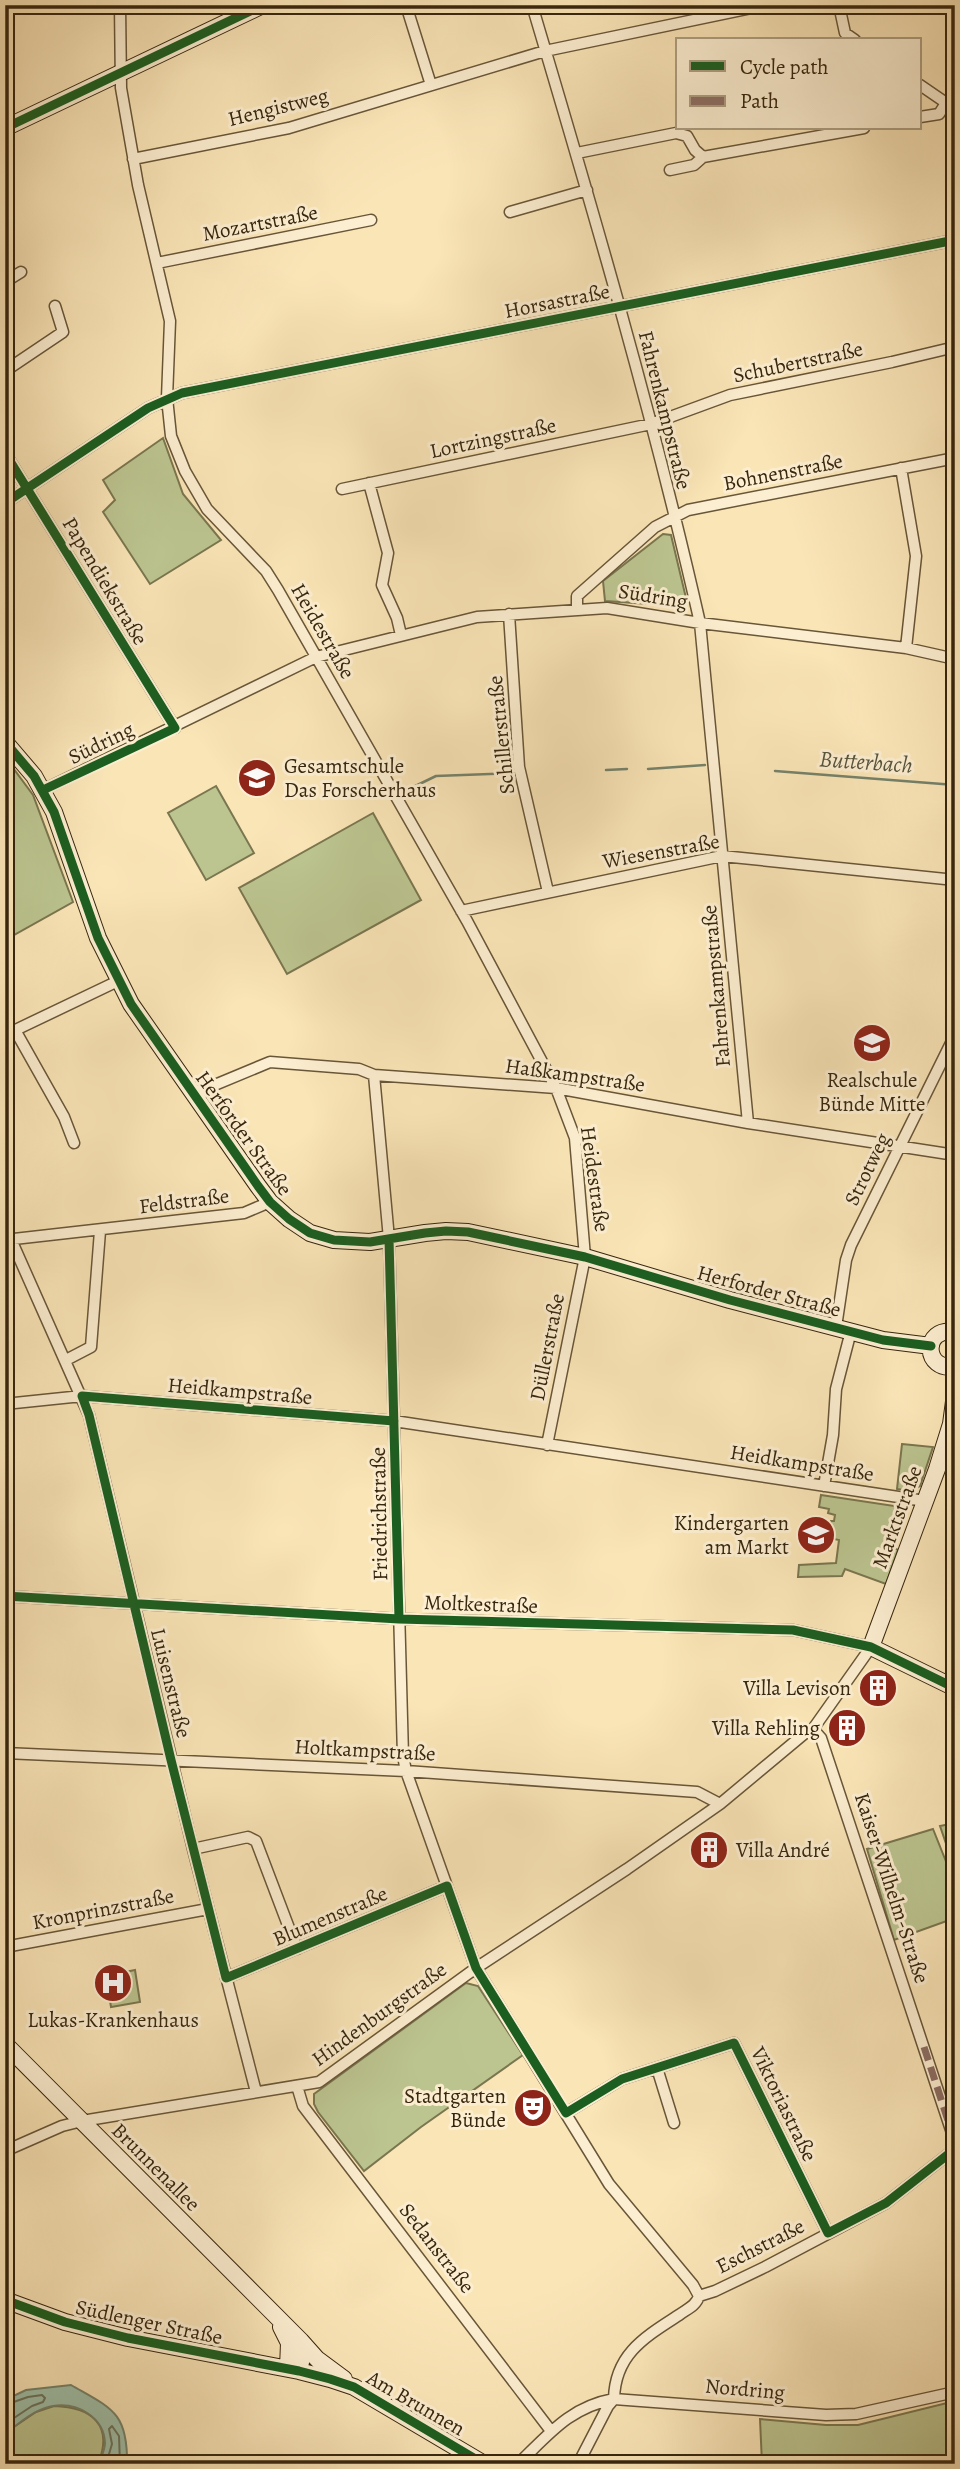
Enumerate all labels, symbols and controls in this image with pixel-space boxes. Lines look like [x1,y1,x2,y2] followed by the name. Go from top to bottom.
[676,38,922,130] legend
[740,53,829,81] text: Cycle path
[225,81,331,133] street label: Hengistweg
[740,87,779,115] text: Path
[200,198,320,248] street label: Mozartstraße
[502,277,612,325] street label: Horsastraße
[632,328,698,492] street label: Fahrenkampstraße
[731,335,865,389] street label: Schubertstraße
[427,411,559,465] street label: Lortzingstraße
[721,447,845,497] street label: Bohnenstraße
[56,512,154,650] street label: Papendiekstraße
[616,577,690,615] street label: Südring
[284,578,362,684] street label: Heidestraße
[481,674,521,796] street label: Schillerstraße
[64,715,139,771] street label: Südring
[818,743,914,781] water label: Butterbach
[284,752,436,804] place label: Gesamtschule Das Forscherhaus
[236,757,278,799] school or university icon: Gesamtschule Das Forscherhaus
[599,827,722,875] street label: Wiesenstraße
[695,904,737,1068] street label: Fahrenkampstraße
[851,1022,893,1064] school or university icon: Realschule Bünde Mitte
[503,1051,647,1099] street label: Haßkampstraße
[189,1065,299,1201] street label: Herforder Straße
[818,1066,926,1118] place label: Realschule Bünde Mitte
[574,1124,616,1234] street label: Heidestraße
[837,1128,897,1210] street label: Strotweg
[137,1182,231,1220] street label: Feldstraße
[694,1258,844,1324] street label: Herforder Straße
[523,1291,571,1403] street label: Düllerstraße
[166,1371,314,1411] street label: Heidkampstraße
[728,1438,876,1488] street label: Heidkampstraße
[364,1447,394,1581] street label: Friedrichstraße
[865,1462,929,1572] street label: Marktstraße
[674,1509,789,1561] place label: Kindergarten am Markt
[795,1514,837,1556] school or university icon: Kindergarten am Markt
[423,1588,539,1620] street label: Moltkestraße
[144,1625,198,1741] street label: Luisenstraße
[857,1667,899,1709] building icon: Villa Levison
[742,1674,851,1702] place label: Villa Levison
[826,1707,868,1749] building icon: Villa Rehling
[711,1714,820,1742] place label: Villa Rehling
[294,1732,436,1768] street label: Holtkampstraße
[848,1789,936,1987] street label: Kaiser-Wilhelm-Straße
[688,1829,730,1871] building icon: Villa André
[735,1836,830,1864] place label: Villa André
[268,1879,392,1953] street label: Blumenstraße
[30,1882,176,1936] street label: Kronprinzstraße
[306,1955,452,2073] street label: Hindenburgstraße
[92,1962,134,2004] hospital icon: Lukas-Krankenhaus
[27,2006,199,2034] place label: Lukas-Krankenhaus
[744,2041,824,2166] street label: Viktoriastraße
[404,2082,506,2134] place label: Stadtgarten Bünde
[512,2087,554,2129] theatre icon: Stadtgarten Bünde
[106,2117,206,2217] street label: Brunnenallee
[393,2197,481,2299] street label: Sedanstraße
[711,2212,809,2280] street label: Eschstraße
[73,2293,225,2351] street label: Südlenger Straße
[361,2363,470,2442] street label: Am Brunnen
[704,2372,787,2406] street label: Nordring

